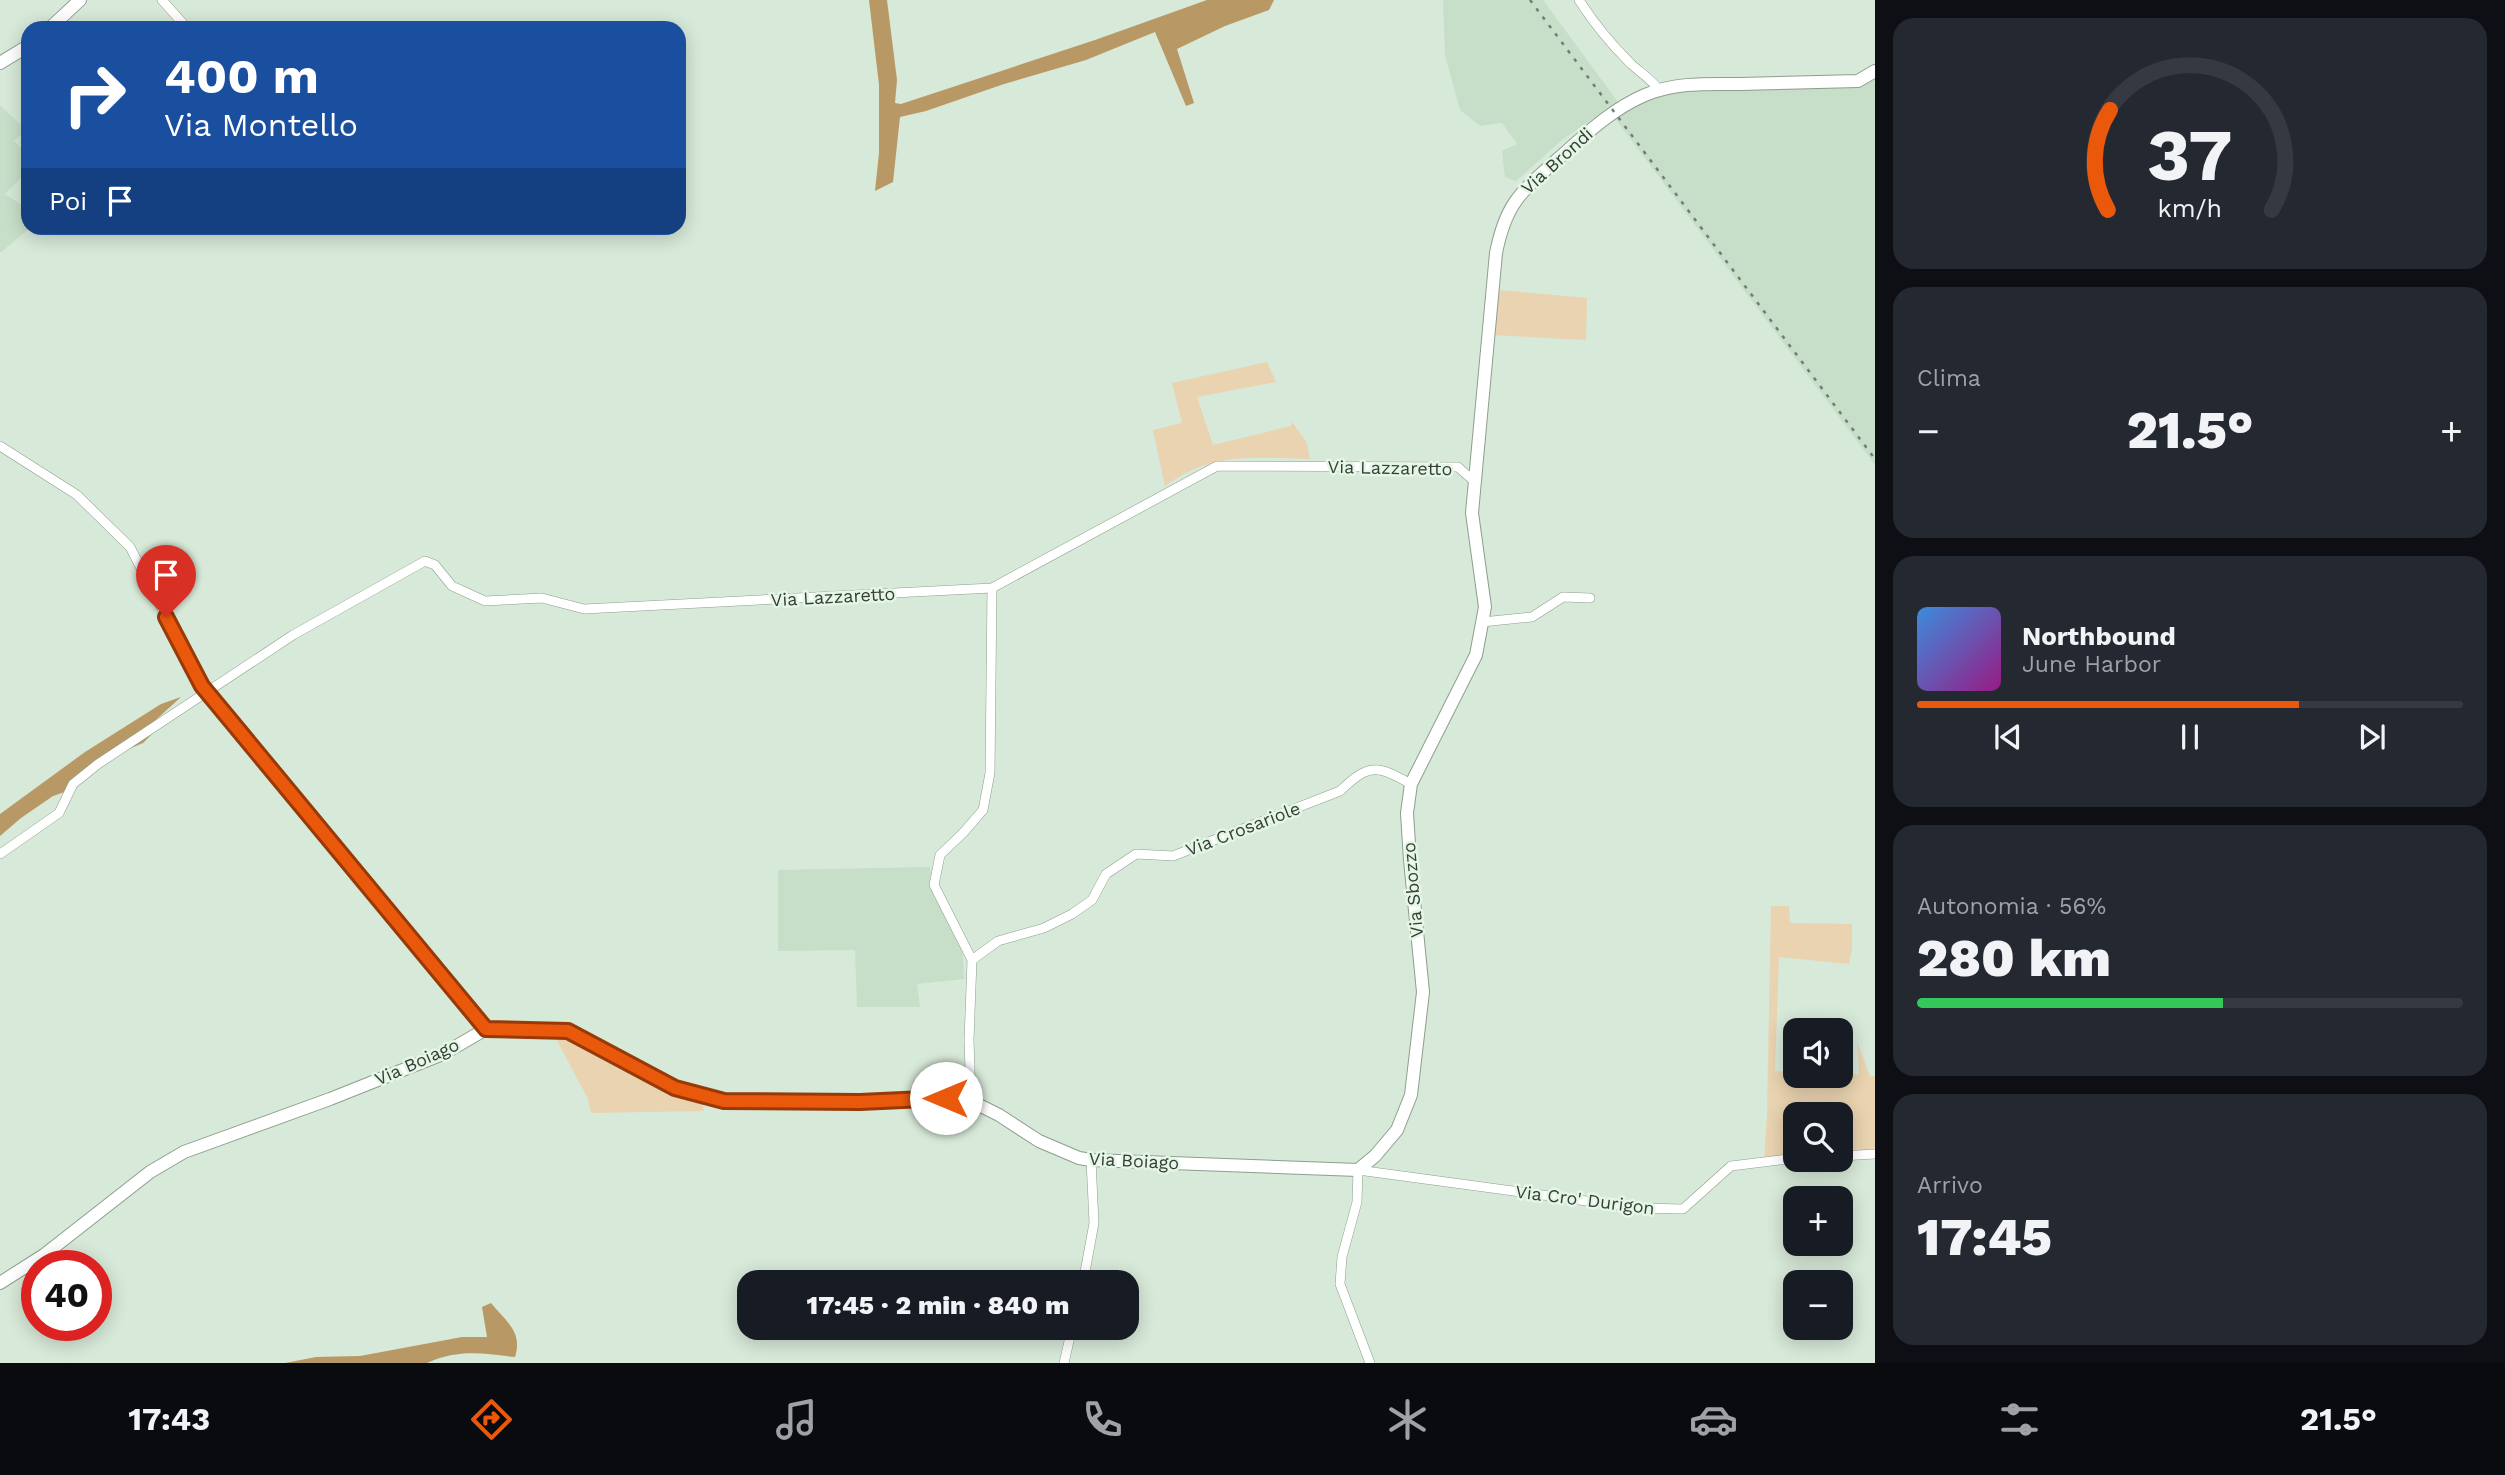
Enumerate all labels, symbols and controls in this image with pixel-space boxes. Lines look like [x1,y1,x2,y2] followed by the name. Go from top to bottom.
[164,47,319,105] text: 400 m
[49,49,140,140] icon: right
[164,106,358,144] text: Via Montello
[2147,112,2233,198] text: 37
[1516,123,1597,198] street label: Via Brondi
[101,182,139,220] icon: arrive
[49,186,87,216] text: Poi
[2158,193,2222,222] text: km/h
[1917,365,1981,392] text: Clima
[2127,400,2253,461] text: 21.5°
[1917,409,1940,453] text: −
[2440,409,2463,453] text: +
[1328,456,1453,479] street label: Via Lazzaretto
[136,545,196,617] pin
[147,556,185,594] icon: arrive
[770,583,896,610] street label: Via Lazzaretto
[2022,621,2176,651] text: Northbound
[2022,651,2161,678] text: June Harbor
[1989,718,2027,756] icon: previous
[2171,718,2209,756] icon: pause
[2353,718,2391,756] icon: next
[1183,797,1303,860] street label: Via Crosariole
[1398,841,1427,939] street label: Via Sbozzo
[1917,893,2106,920] text: Autonomia · 56%
[1917,928,2111,989] text: 280 km
[1783,1018,1853,1340] map controls
[1783,1018,1853,1088] button: sound
[371,1034,462,1089] street label: Via Boiago
[909,1061,983,1135] position arrow
[1783,1102,1853,1172] button: search
[1088,1148,1180,1173] street label: Via Boiago
[1917,1172,1983,1199] text: Arrivo
[1514,1181,1656,1218] street label: Via Cro' Durigon
[1783,1186,1853,1256] button: +
[1917,1207,2052,1268] text: 17:45
[21,1250,112,1341] speed limit sign: 40
[1783,1270,1853,1340] button: −
[807,1290,1069,1320] text: 17:45 · 2 min · 840 m
[467,1395,516,1444] icon: directions
[772,1395,821,1444] icon: music
[1078,1395,1127,1444] icon: phone
[1383,1395,1432,1444] icon: climate
[1689,1395,1738,1444] icon: car
[1995,1395,2044,1444] icon: filters
[128,1400,210,1438] text: 17:43
[2300,1400,2377,1438] text: 21.5°

